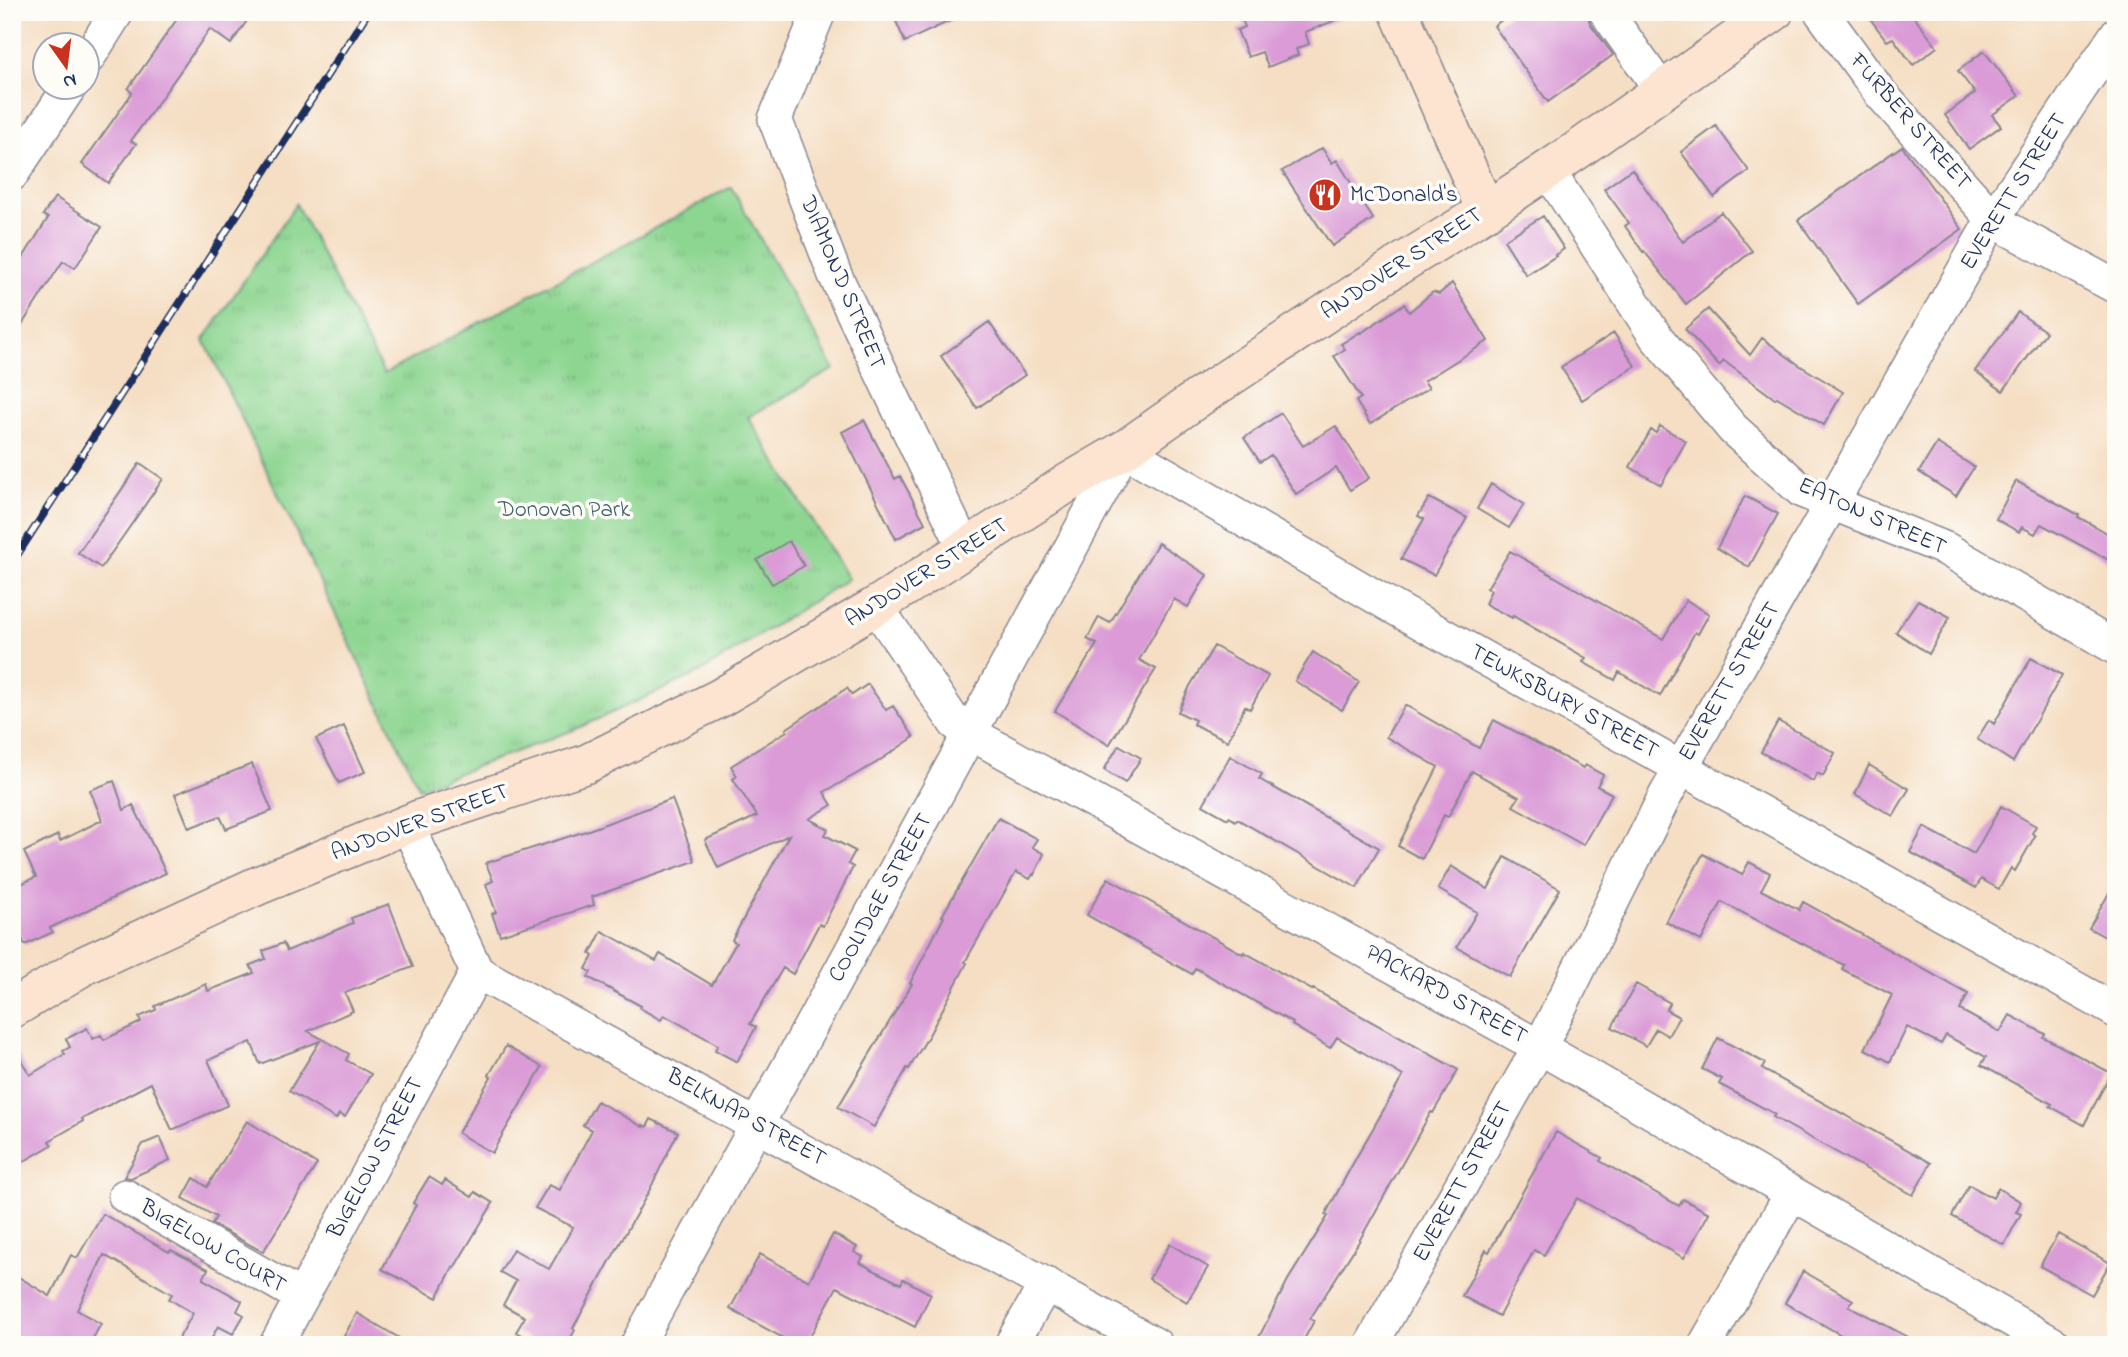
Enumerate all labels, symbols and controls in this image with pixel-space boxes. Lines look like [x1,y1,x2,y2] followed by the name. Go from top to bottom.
[32,32,102,102] north arrow
[1841,46,1979,198] street label: FURBER STREET
[60,65,79,95] text: N
[1953,107,2075,277] street label: EVERETT STREET
[1306,176,1344,214] restaurant icon: McDonald's
[1350,179,1458,212] place label: McDonald's
[790,190,893,375] street label: DIAMOND STREET
[1315,199,1489,329] street label: ANDOVER STREET
[1792,470,1952,564] street label: EATON STREET
[497,494,631,527] park label: Donovan Park
[839,510,1015,636] street label: ANDOVER STREET
[1671,596,1789,768] street label: EVERETT STREET
[1463,636,1665,768] street label: TEWKSBURY STREET
[327,776,513,870] street label: ANDOVER STREET
[821,807,941,989] street label: COOLIDGE STREET
[1359,937,1533,1053] street label: PACKARD STREET
[659,1060,832,1176] street label: BELKNAP STREET
[319,1072,432,1245] street label: BIGELOW STREET
[1405,1096,1521,1268] street label: EVERETT STREET
[133,1191,292,1302] street label: BIGELOW COURT

